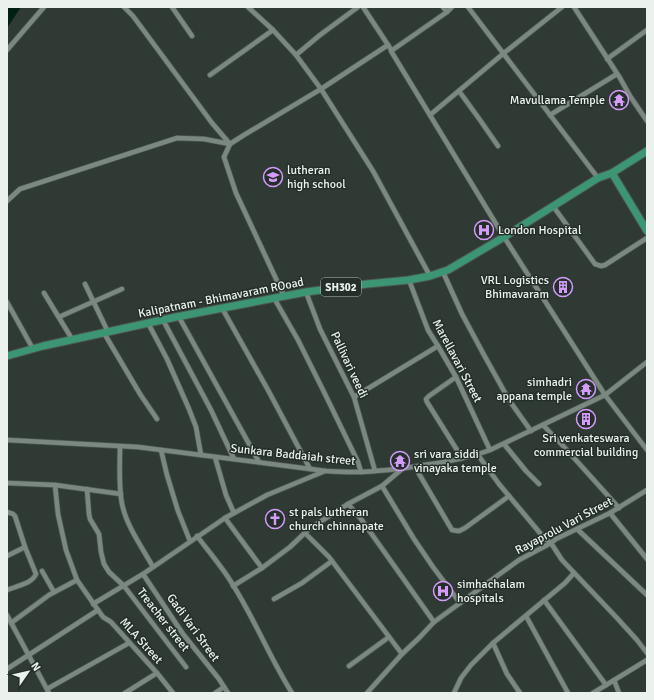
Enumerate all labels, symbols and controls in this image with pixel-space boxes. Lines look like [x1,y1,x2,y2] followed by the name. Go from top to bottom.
[608,89,630,111] temple icon: Mavullama Temple
[510,93,605,108] place label: Mavullama Temple
[287,163,346,192] place label: lutheran high school
[262,166,284,188] school or university icon: lutheran high school
[473,219,495,241] hospital icon: London Hospital
[498,223,582,238] place label: London Hospital
[481,273,549,302] place label: VRL Logistics Bhimavaram
[137,275,305,321] street label: Kalipatnam - Bhimavaram ROoad
[552,276,574,298] building icon: VRL Logistics Bhimavaram
[321,278,361,296] road number: SH302
[429,317,485,405] street label: Marellavari Street
[327,329,371,401] street label: Pallivari veedi
[496,375,572,404] place label: simhadri appana temple
[575,378,597,400] temple icon: simhadri appana temple
[575,408,597,430] building icon: Sri venkateswara commercial building
[534,431,638,460] place label: Sri venkateswara commercial building
[230,441,356,469] street label: Sunkara Baddaiah street
[414,447,497,476] place label: sri vara siddi vinayaka temple
[389,450,411,472] temple icon: sri vara siddi vinayaka temple
[513,494,615,558] street label: Rayaprolu Vari Street
[289,505,384,534] place label: st pals lutheran church chinnapate
[264,508,286,530] church icon: st pals lutheran church chinnapate
[457,577,525,606] place label: simhachalam hospitals
[432,580,454,602] hospital icon: simhachalam hospitals
[133,585,193,655] street label: Treacher street
[163,591,223,665] street label: Gadi Vari Street
[116,615,166,667] street label: MLA Street
[8,652,48,692] north arrow
[28,660,43,673] text: N

